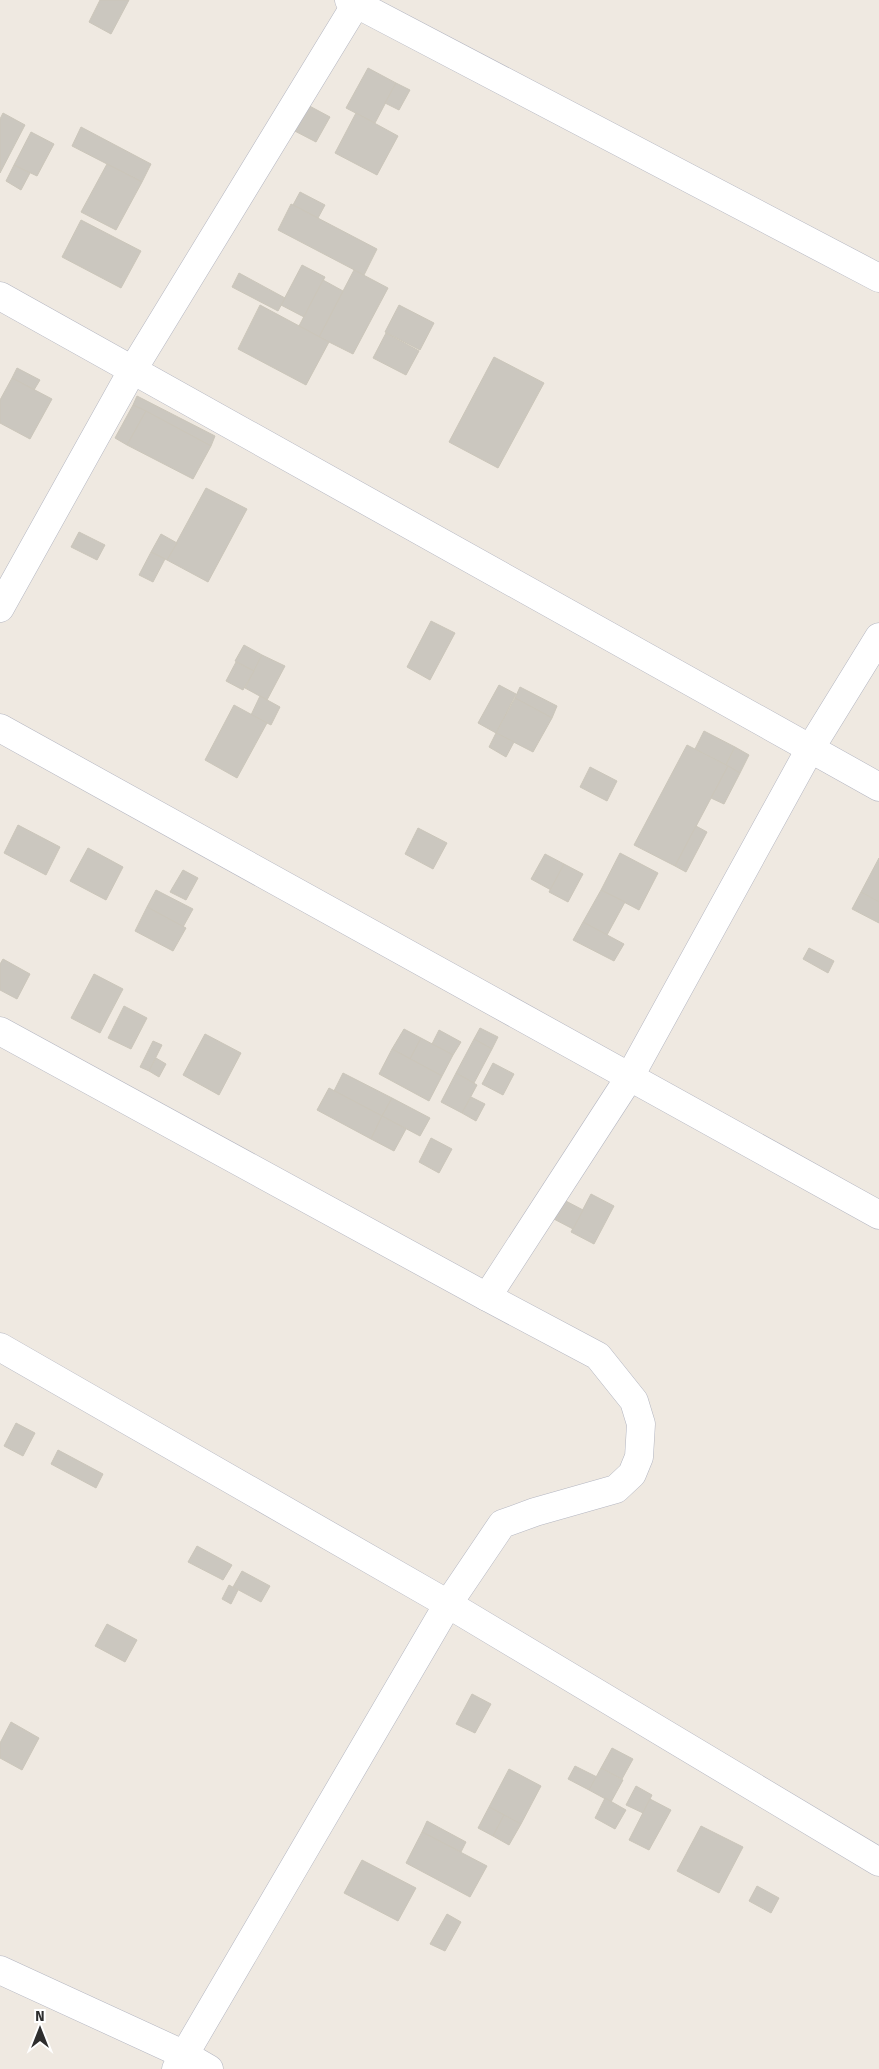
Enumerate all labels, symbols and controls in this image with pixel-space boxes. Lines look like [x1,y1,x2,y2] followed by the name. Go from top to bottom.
[15,2004,65,2054] north arrow
[35,2008,45,2025] text: N

